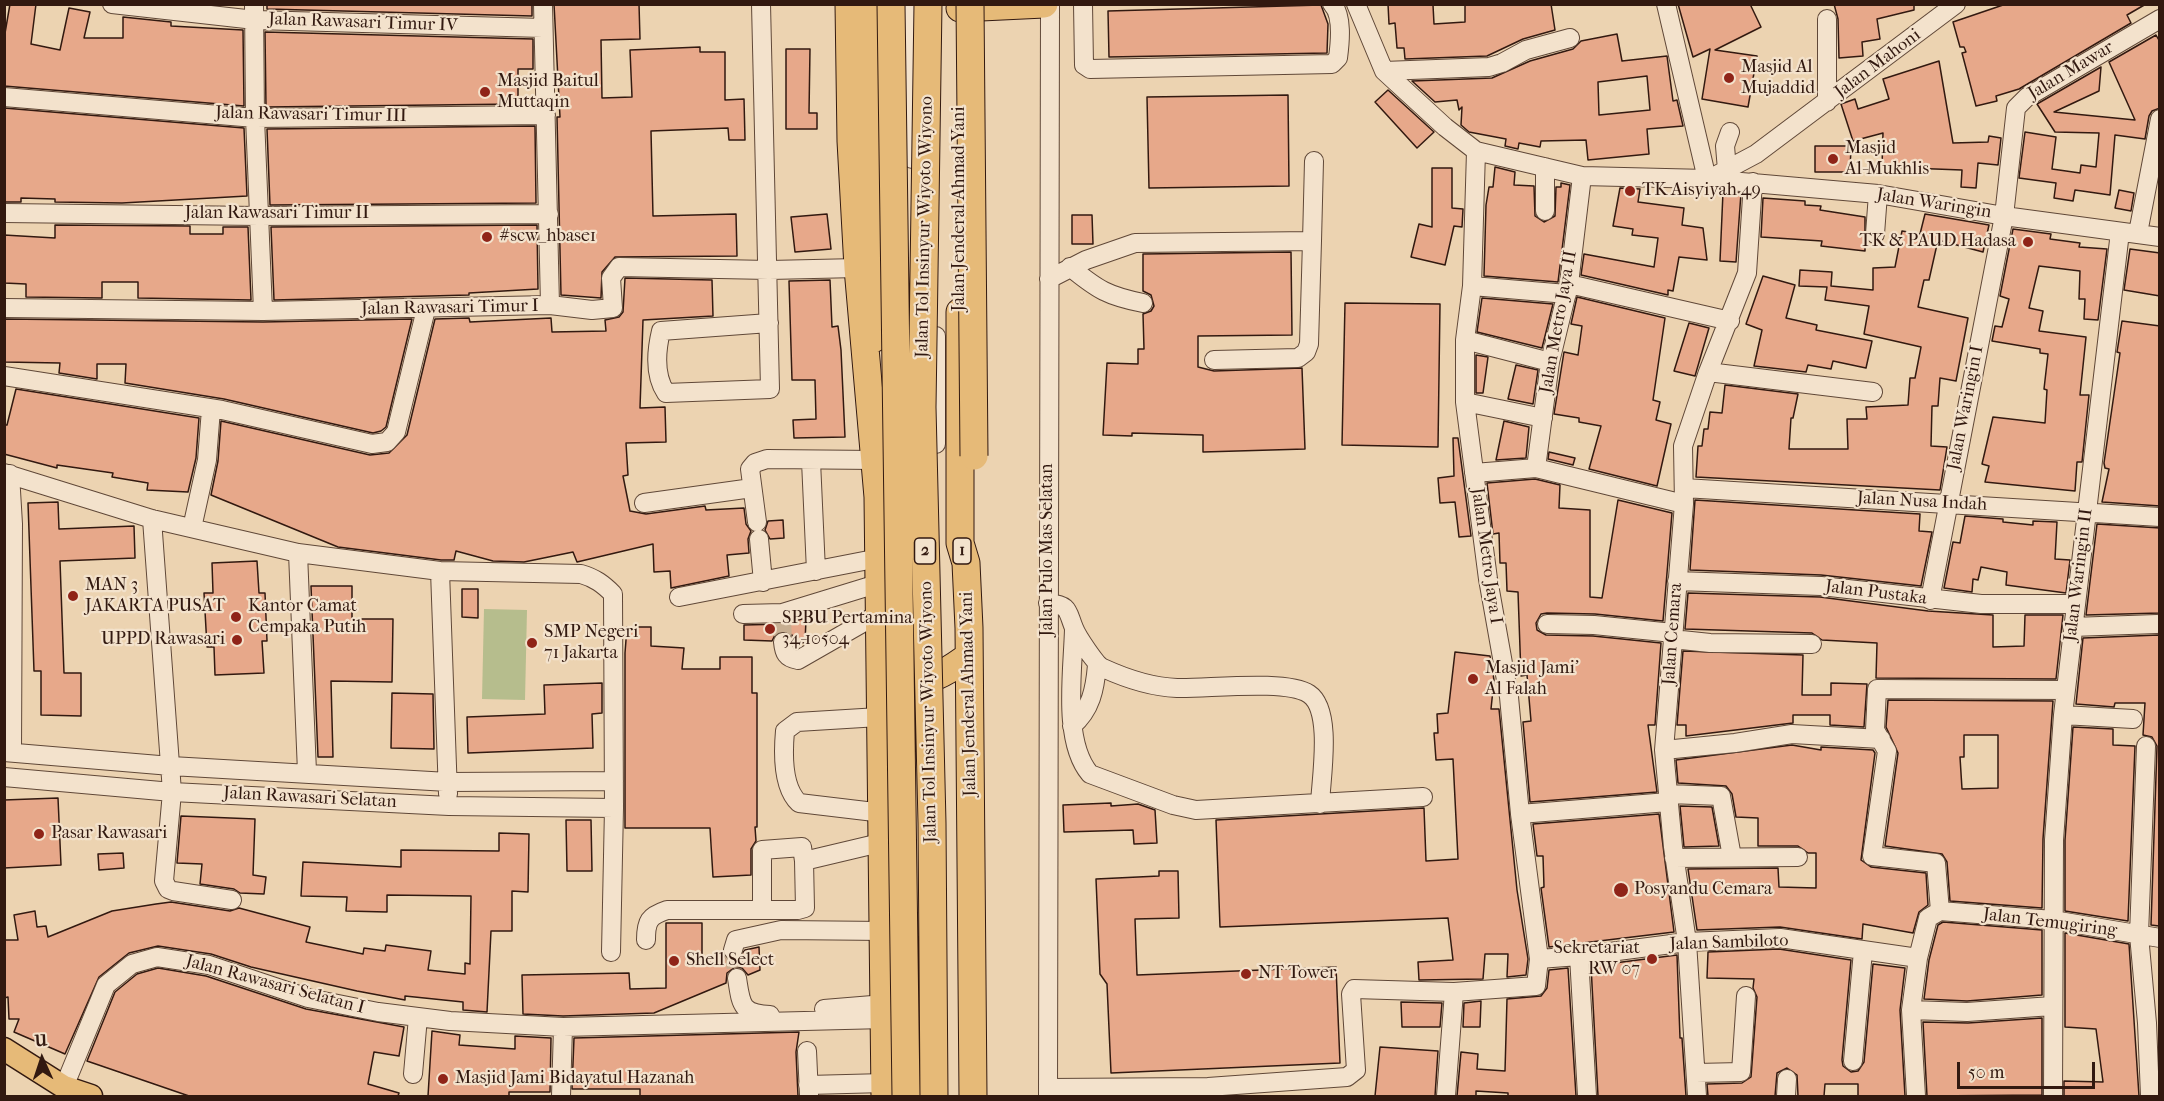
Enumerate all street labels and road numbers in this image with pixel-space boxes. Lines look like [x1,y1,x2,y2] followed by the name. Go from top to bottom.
[268,9,458,37] street label: Jalan Rawasari Timur IV
[1831,25,1925,103] street label: Jalan Mahoni
[2024,37,2118,105] street label: Jalan Mawar
[912,96,938,358] street label: Jalan Tol Insinyur Wiyoto Wiyono
[215,103,407,127] street label: Jalan Rawasari Timur III
[949,106,971,312] street label: Jalan Jenderal Ahmad Yani
[1875,184,1993,224] street label: Jalan Waringin
[185,203,369,225] street label: Jalan Rawasari Timur II
[1536,249,1582,395] street label: Jalan Metro Jaya II
[361,296,539,320] street label: Jalan Rawasari Timur I
[1943,344,1989,472] street label: Jalan Waringin I
[1037,463,1059,637] street label: Jalan Pulo Mas Selatan
[1466,486,1506,626] street label: Jalan Metro Jaya I
[1856,488,1988,516] street label: Jalan Nusa Indah
[2060,507,2098,643] street label: Jalan Waringin II
[914,538,936,564] road number: 2
[953,538,971,564] road number: 1
[1824,576,1928,610] street label: Jalan Pustaka
[916,581,942,843] street label: Jalan Tol Insinyur Wiyoto Wiyono
[1659,582,1687,686] street label: Jalan Cemara
[956,591,982,797] street label: Jalan Jenderal Ahmad Yani
[223,783,397,813] street label: Jalan Rawasari Selatan
[1982,904,2118,942] street label: Jalan Temugiring
[1669,930,1789,956] street label: Jalan Sambiloto
[183,951,367,1019] street label: Jalan Rawasari Selatan I

